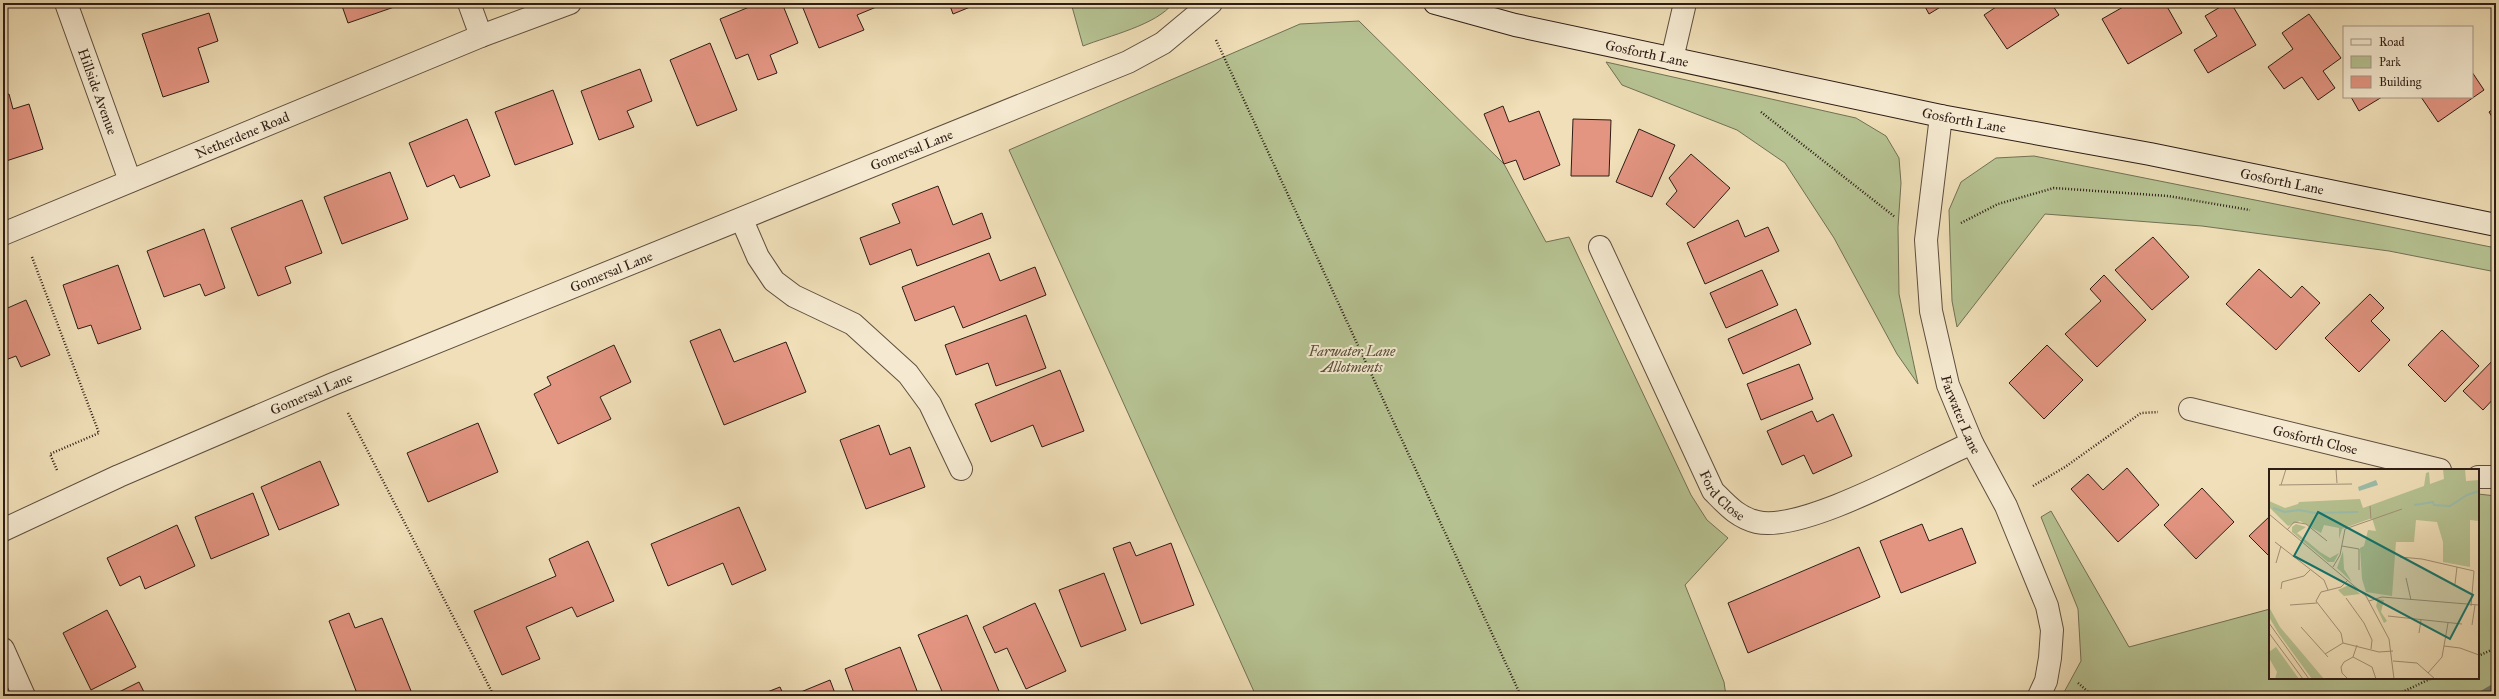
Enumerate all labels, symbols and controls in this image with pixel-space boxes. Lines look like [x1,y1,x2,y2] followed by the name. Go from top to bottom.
[2343,26,2473,98] legend
[2379,35,2405,49] text: Road
[1604,36,1691,70] street label: Gosforth Lane
[75,46,121,137] street label: Hillside Avenue
[2379,55,2401,69] text: Park
[2379,75,2422,90] text: Building
[1921,104,2008,136] street label: Gosforth Lane
[193,108,292,162] street label: Netherdene Road
[868,125,955,174] street label: Gomersal Lane
[2239,164,2326,198] street label: Gosforth Lane
[567,247,655,296] street label: Gomersal Lane
[1308,343,1396,376] park label: Farwater Lane Allotments
[267,369,355,419] street label: Gomersal Lane
[1937,373,1985,457] street label: Farwater Lane
[2271,421,2360,458] street label: Gosforth Close
[1696,467,1748,525] street label: Ford Close
[2269,469,2479,679] inset map

